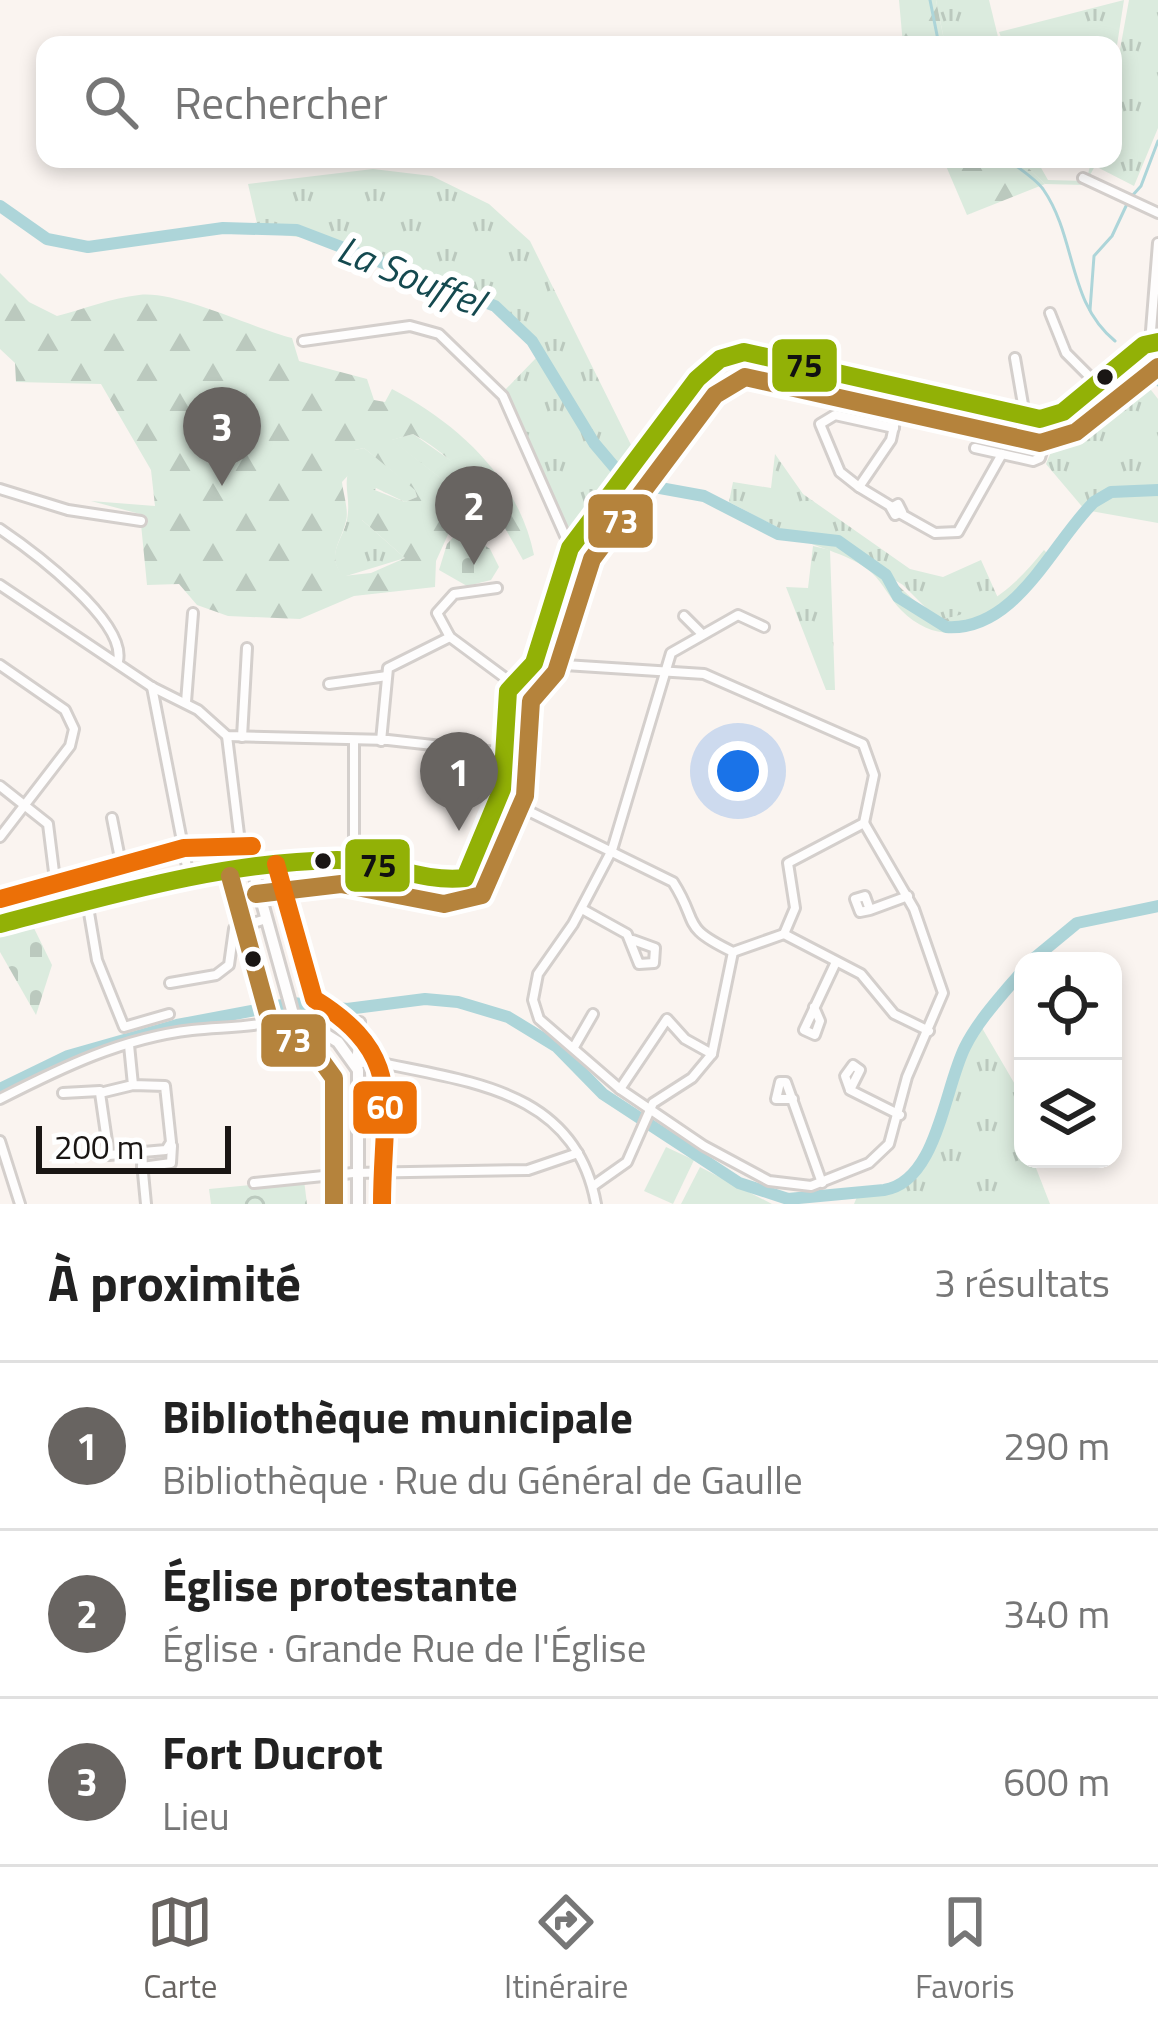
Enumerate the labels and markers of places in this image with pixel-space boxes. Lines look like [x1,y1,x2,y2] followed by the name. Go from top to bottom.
[1094,366,1116,388] unlabelled marker
[183,387,261,486] pin: 3
[435,466,513,565] pin: 2
[420,732,498,831] pin: 1
[312,850,334,872] unlabelled marker
[242,948,264,970] unlabelled marker

